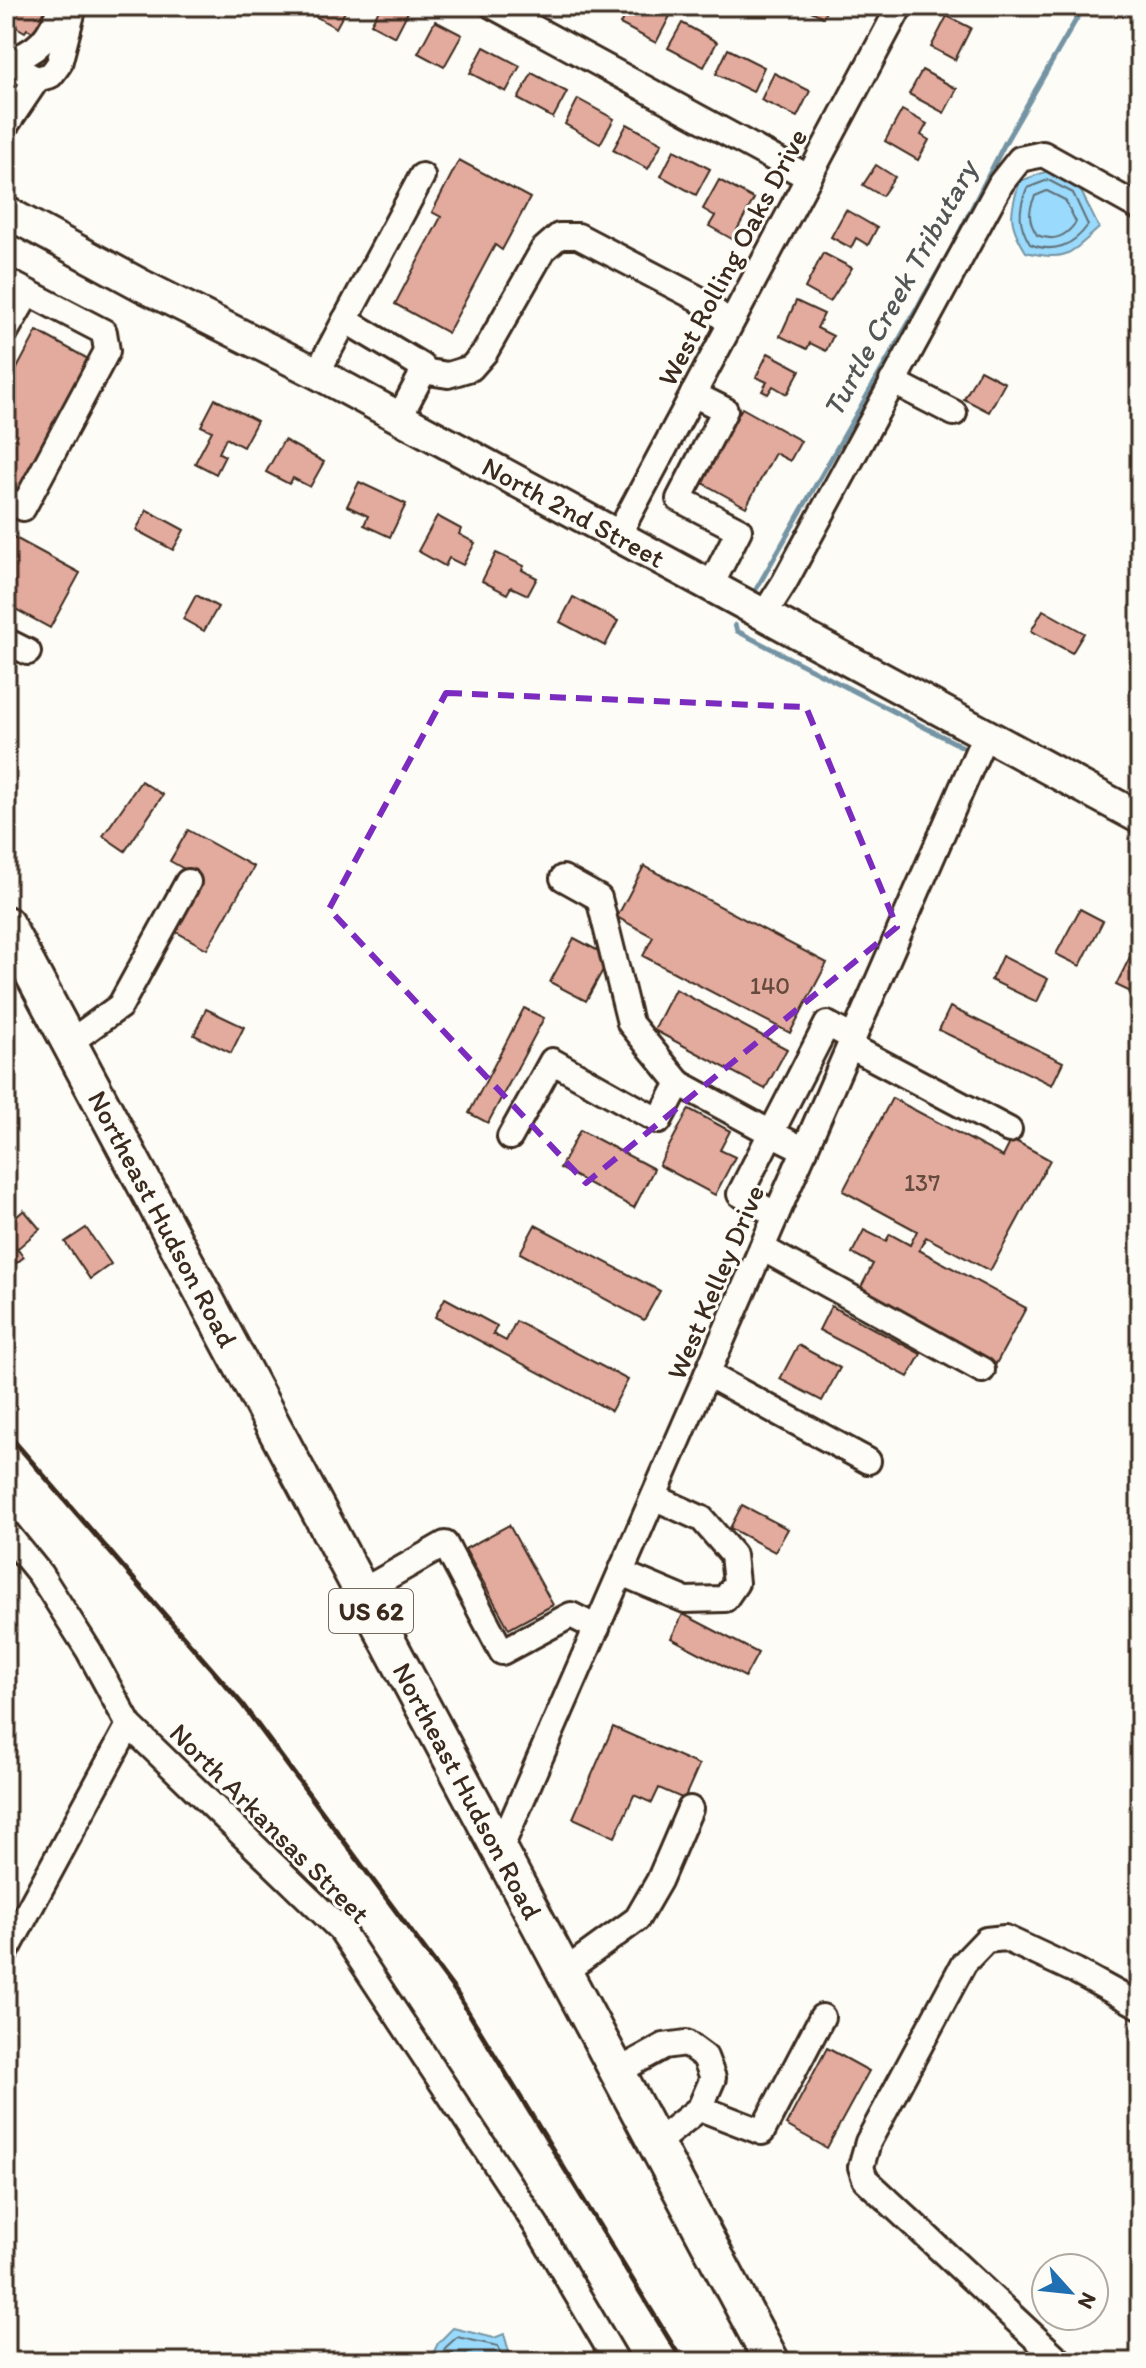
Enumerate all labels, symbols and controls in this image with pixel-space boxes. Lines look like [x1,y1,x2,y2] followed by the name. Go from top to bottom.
[650,122,814,392] street label: West Rolling Oaks Drive
[814,152,987,423] water label: Turtle Creek Tributary
[476,449,671,575] street label: North 2nd Street
[750,971,790,1000] house number: 140
[81,1085,245,1353] street label: Northeast Hudson Road
[904,1168,940,1197] house number: 137
[659,1180,771,1384] street label: West Kelley Drive
[329,1589,413,1633] road number: US 62
[385,1657,550,1925] street label: Northeast Hudson Road
[163,1716,377,1930] street label: North Arkansas Street
[1030,2252,1110,2332] north arrow
[1072,2288,1103,2314] text: N

